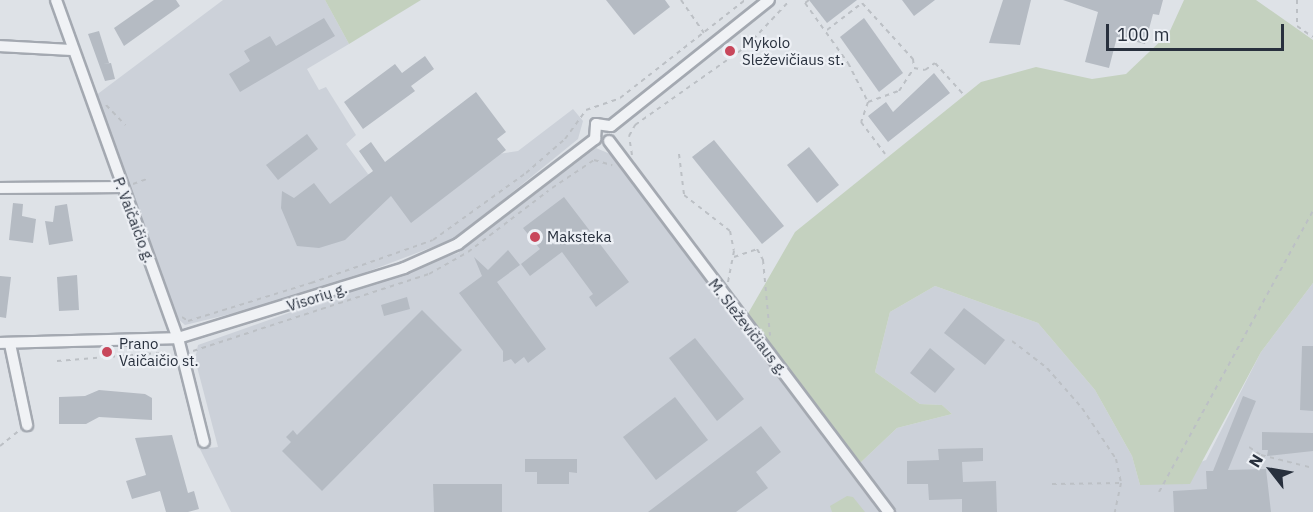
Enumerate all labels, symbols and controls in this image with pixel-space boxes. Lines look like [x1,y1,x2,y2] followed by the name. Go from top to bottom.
[1109,12,1288,50] scale bar
[1117,23,1169,46] text: 100 m
[742,33,844,68] place label: Mykolo Sleževičiaus st.
[723,44,737,58] marker: Mykolo Sleževičiaus st.
[109,175,159,265] street label: P. Vaičaičio g.
[547,228,611,246] place label: Maksteka
[528,230,542,244] marker: Maksteka
[705,275,791,379] street label: M. Sleževičiaus g.
[285,279,349,315] street label: Visorių g.
[119,334,199,369] place label: Prano Vaičaičio st.
[100,345,114,359] marker: Prano Vaičaičio st.
[1241,440,1301,500] north arrow
[1244,451,1267,471] text: N

